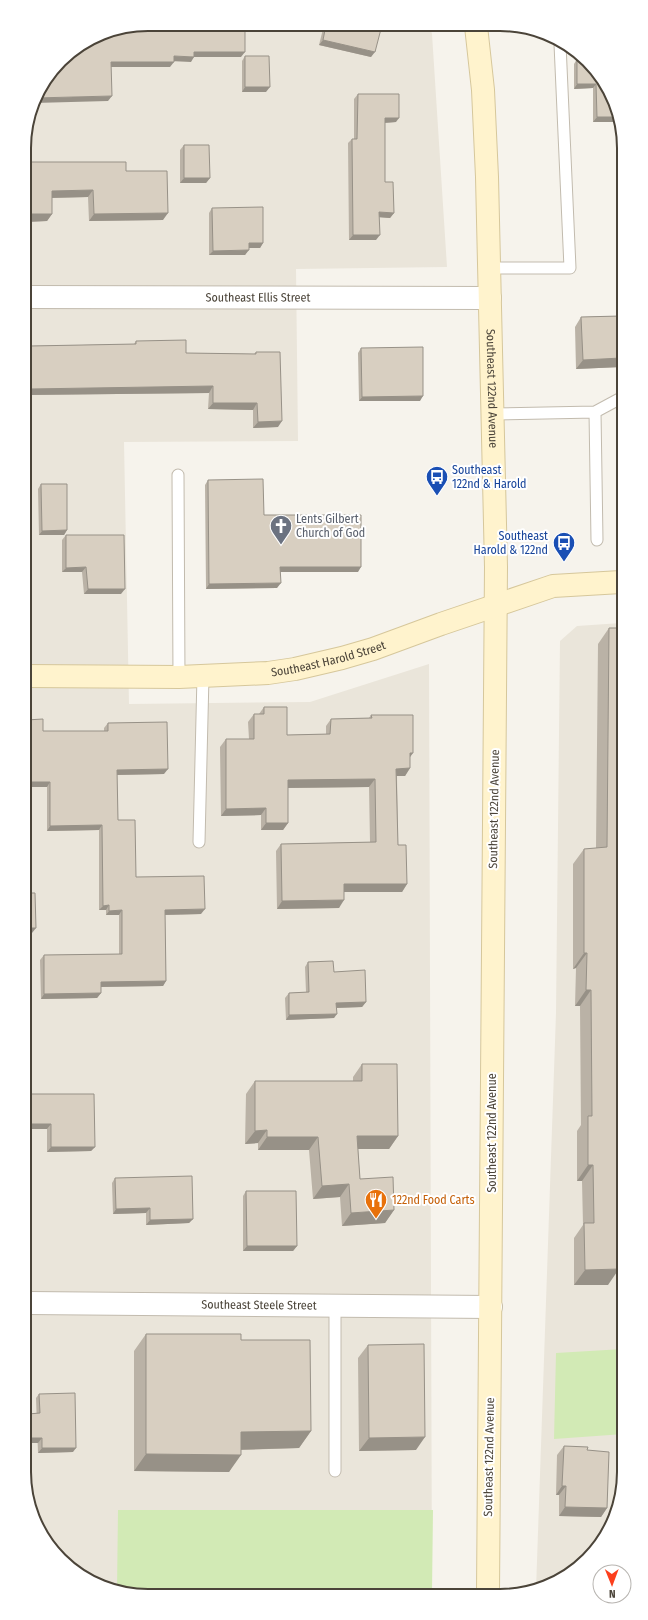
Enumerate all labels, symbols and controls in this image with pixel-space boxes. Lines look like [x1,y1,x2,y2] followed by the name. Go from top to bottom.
[206,290,310,305] street label: Southeast Ellis Street
[484,329,500,448] street label: Southeast 122nd Avenue
[452,463,527,491] place label: Southeast 122nd & Harold
[424,464,450,497] bus stop icon: Southeast 122nd & Harold
[296,512,365,540] place label: Lents Gilbert Church of God
[268,513,294,546] church icon: Lents Gilbert Church of God
[474,529,548,557] place label: Southeast Harold & 122nd
[551,530,577,563] bus stop icon: Southeast Harold & 122nd
[270,638,388,679] street label: Southeast Harold Street
[486,749,502,869] street label: Southeast 122nd Avenue
[485,1073,499,1193] street label: Southeast 122nd Avenue
[363,1187,389,1220] restaurant icon: 122nd Food Carts
[392,1193,475,1207] place label: 122nd Food Carts
[201,1297,317,1312] street label: Southeast Steele Street
[481,1397,497,1517] street label: Southeast 122nd Avenue
[592,1564,632,1604] north arrow
[609,1587,616,1600] text: N

